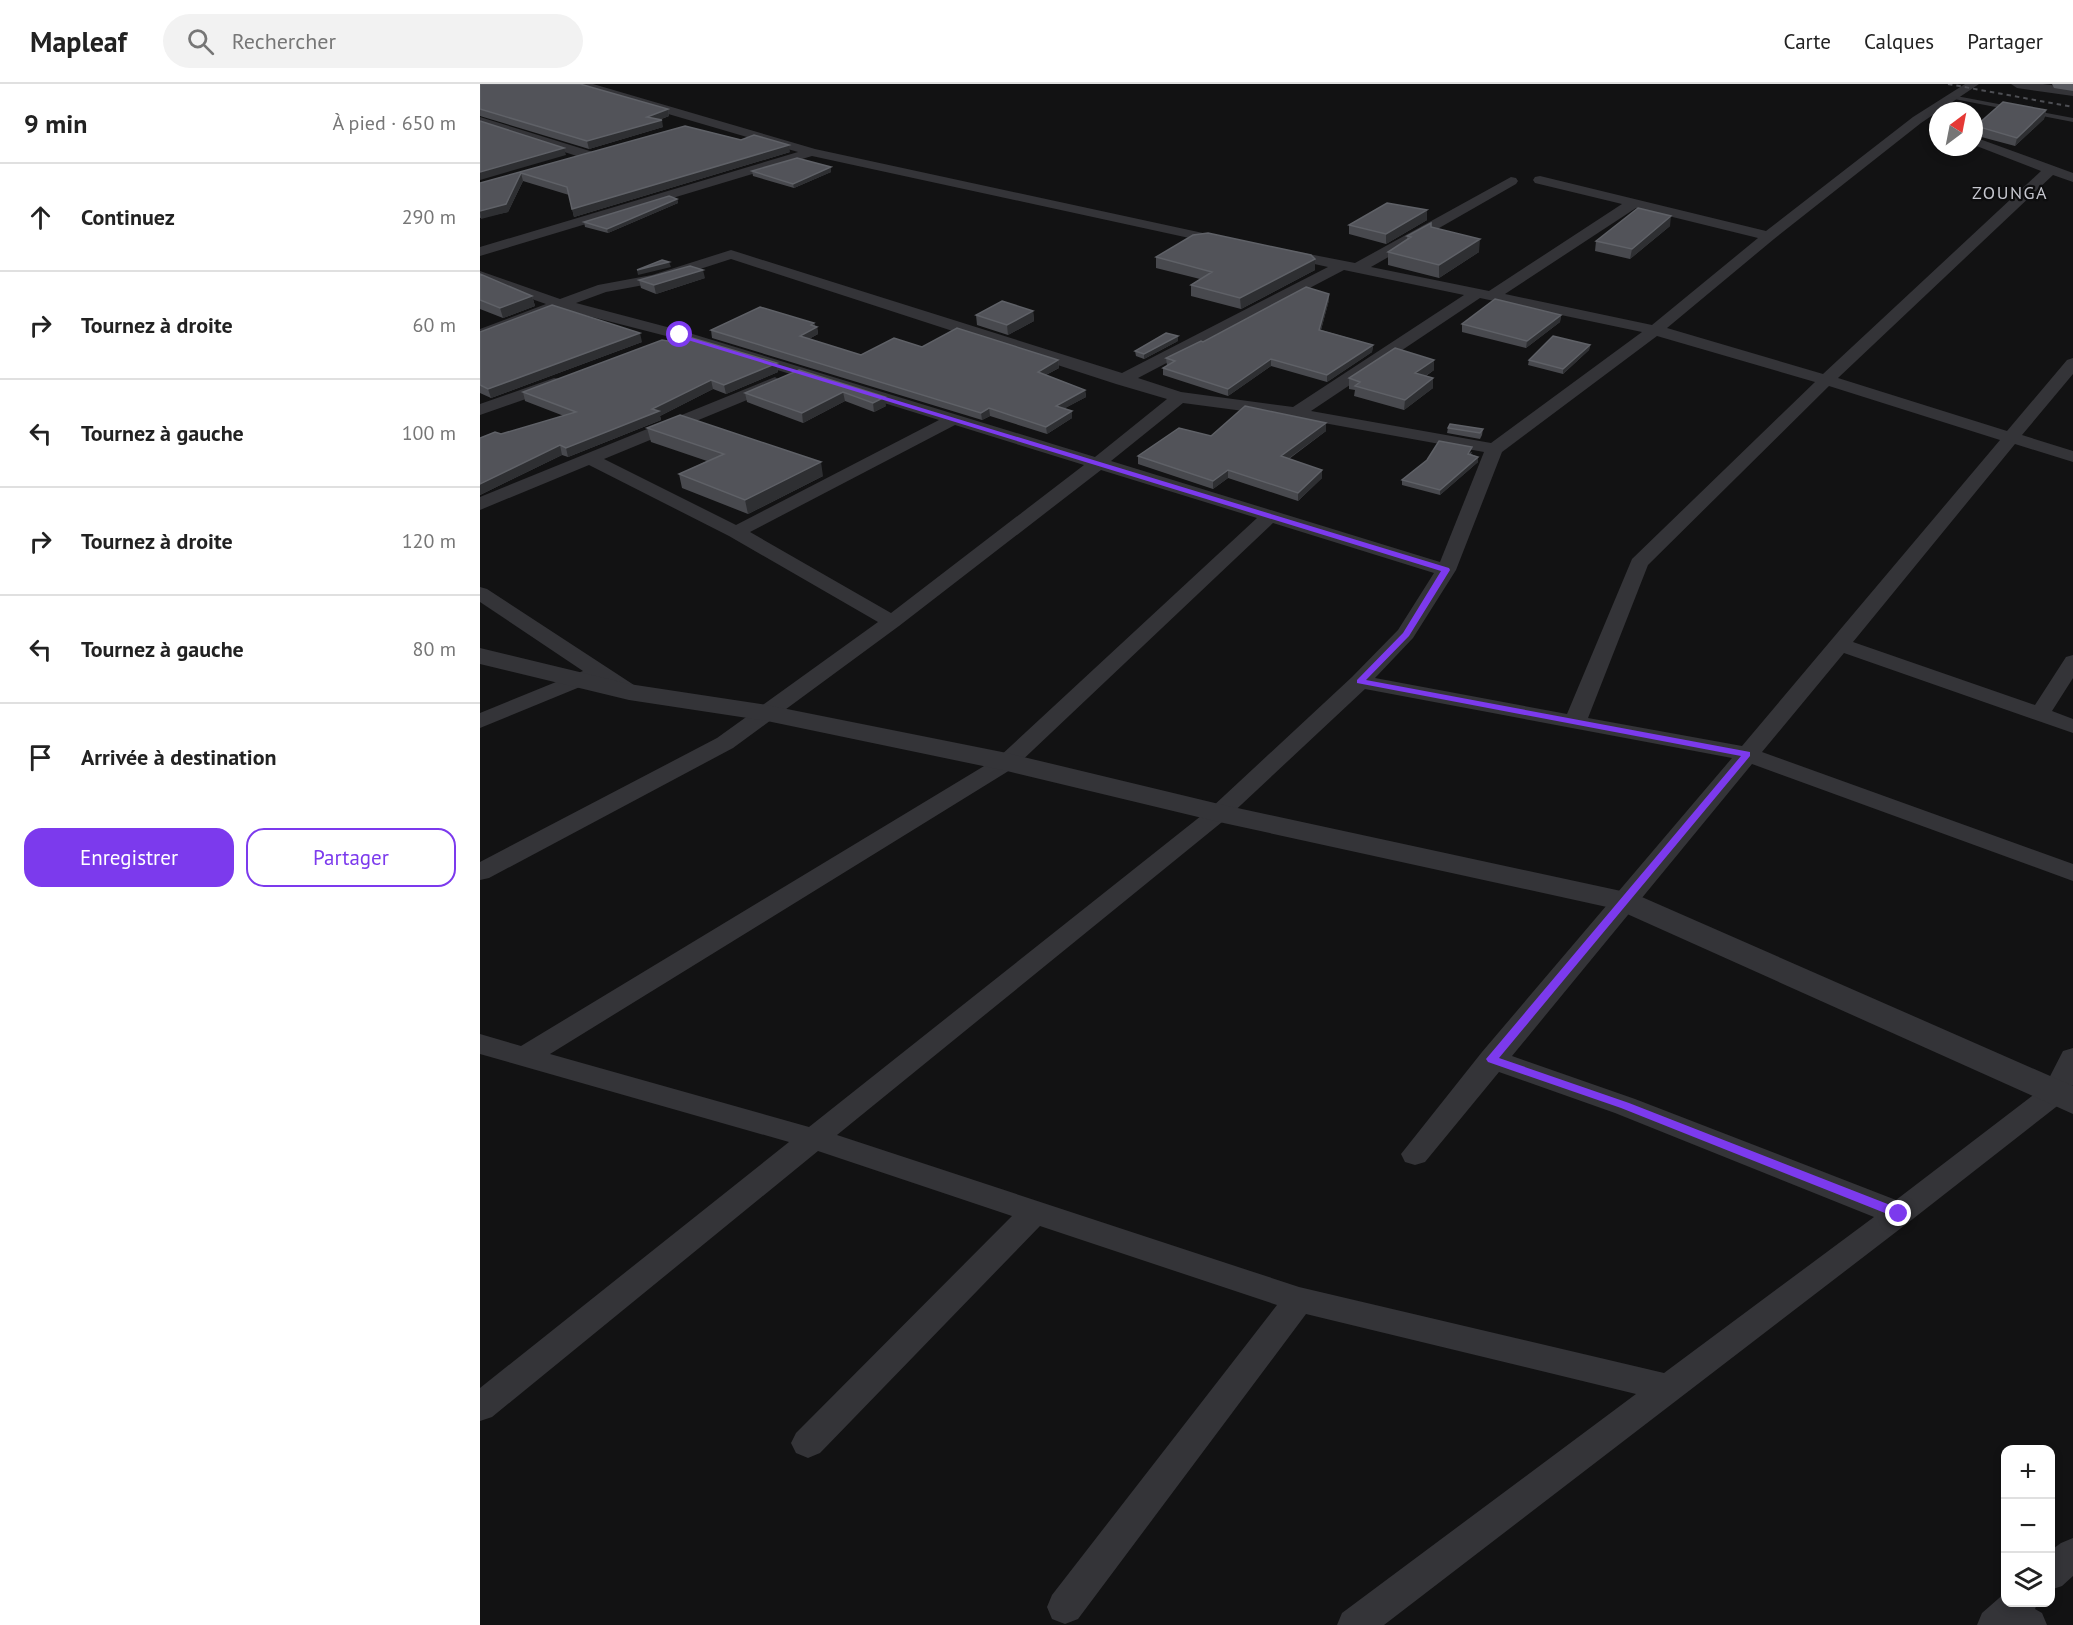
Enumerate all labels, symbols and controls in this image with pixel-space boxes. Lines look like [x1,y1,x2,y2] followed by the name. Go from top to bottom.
[163,14,583,68] search box
[30,23,127,60] text: Mapleaf
[184,25,217,58] icon: search
[232,27,336,55] text: Rechercher
[1784,28,1831,55] text: Carte
[1864,28,1934,55] text: Calques
[1967,28,2043,55] text: Partager
[1929,102,1983,156] north arrow
[24,107,87,140] text: 9 min
[332,110,456,136] text: À pied · 650 m
[1972,181,2048,204] district label: ZOUNGA
[24,201,57,234] icon: ahead
[81,203,175,231] text: Continuez
[402,204,456,230] text: 290 m
[24,309,57,342] icon: right
[81,311,233,339] text: Tournez à droite
[413,312,456,338] text: 60 m
[666,321,692,347] route start
[24,417,57,450] icon: left
[81,419,244,447] text: Tournez à gauche
[402,420,456,446] text: 100 m
[24,525,57,558] icon: right
[81,527,233,555] text: Tournez à droite
[402,528,456,554] text: 120 m
[24,633,57,666] icon: left
[81,635,244,663] text: Tournez à gauche
[413,636,456,662] text: 80 m
[24,741,57,774] icon: arrive
[81,743,277,771] text: Arrivée à destination
[24,828,234,887] button: Enregistrer
[246,828,456,887] button: Partager
[1885,1200,1911,1226] route end
[2001,1445,2055,1607] map controls
[2001,1445,2055,1499] button: +
[2001,1499,2055,1553] button: −
[2001,1553,2055,1607] button: layers

